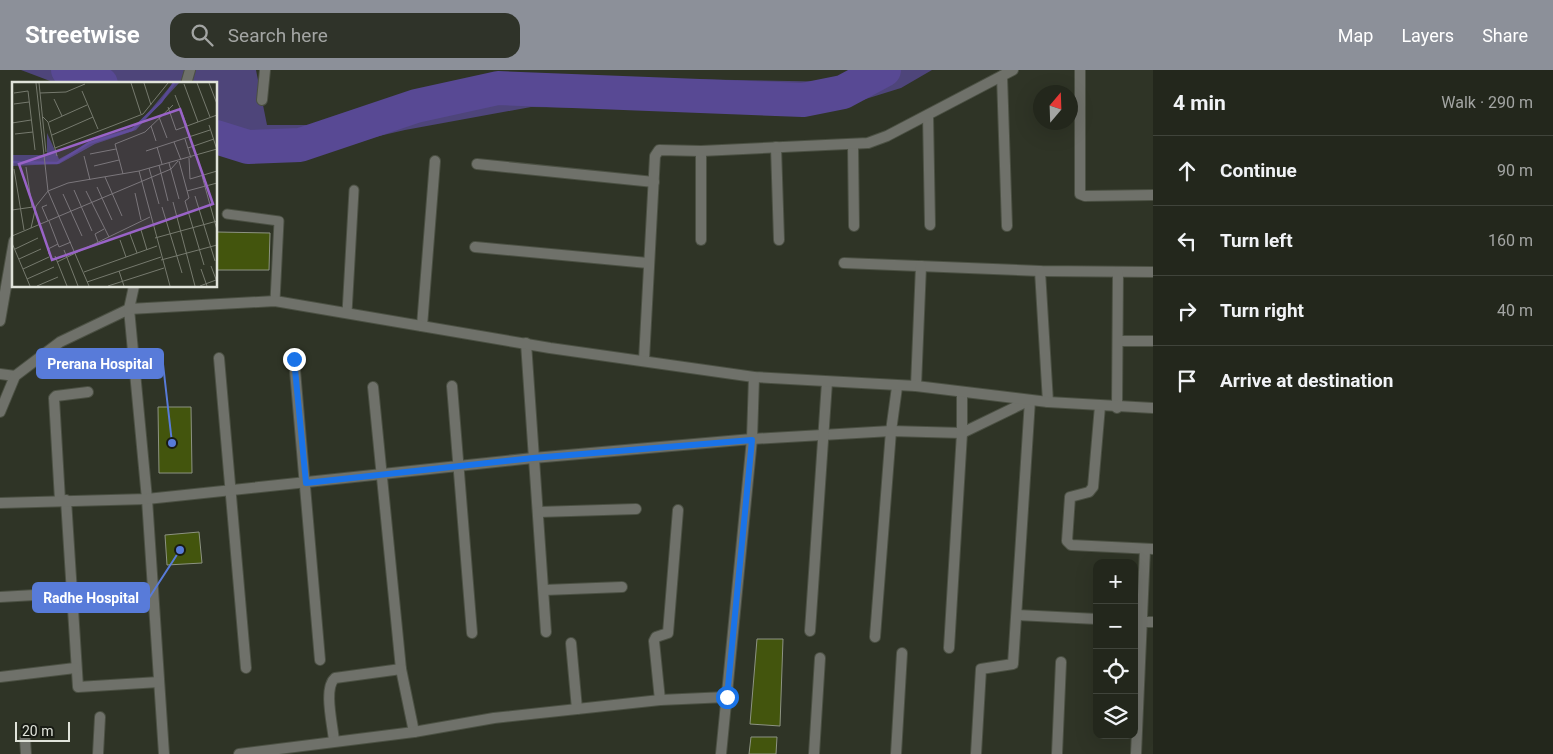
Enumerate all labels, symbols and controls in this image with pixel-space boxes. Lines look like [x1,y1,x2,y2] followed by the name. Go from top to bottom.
[170,13,520,58] search box
[25,21,140,49] text: Streetwise
[188,21,216,49] icon: search
[228,24,328,47] text: Search here
[1338,25,1373,46] text: Map
[1401,25,1454,46] text: Layers
[1482,25,1528,46] text: Share
[12,82,218,288] inset map
[1033,85,1078,130] north arrow
[1173,91,1226,115] text: 4 min
[1441,93,1533,112] text: Walk · 290 m
[1173,157,1201,185] icon: ahead
[1220,159,1297,182] text: Continue
[1497,161,1533,180] text: 90 m
[1173,227,1201,255] icon: left
[1220,229,1293,252] text: Turn left
[1488,231,1533,250] text: 160 m
[1173,297,1201,325] icon: right
[1220,299,1304,322] text: Turn right
[1497,301,1533,320] text: 40 m
[283,348,306,371] route end
[37,349,163,378] callout: Prerana Hospital
[47,356,153,372] text: Prerana Hospital
[1173,367,1201,395] icon: arrive
[1220,369,1393,392] text: Arrive at destination
[1093,559,1138,739] map controls
[1093,559,1138,604] button: +
[33,583,149,612] callout: Radhe Hospital
[43,590,139,606] text: Radhe Hospital
[1093,604,1138,649] button: −
[1093,649,1138,694] button: locate
[716,686,739,709] route start
[1093,694,1138,739] button: layers
[15,719,70,742] scale bar
[22,723,54,739] text: 20 m

